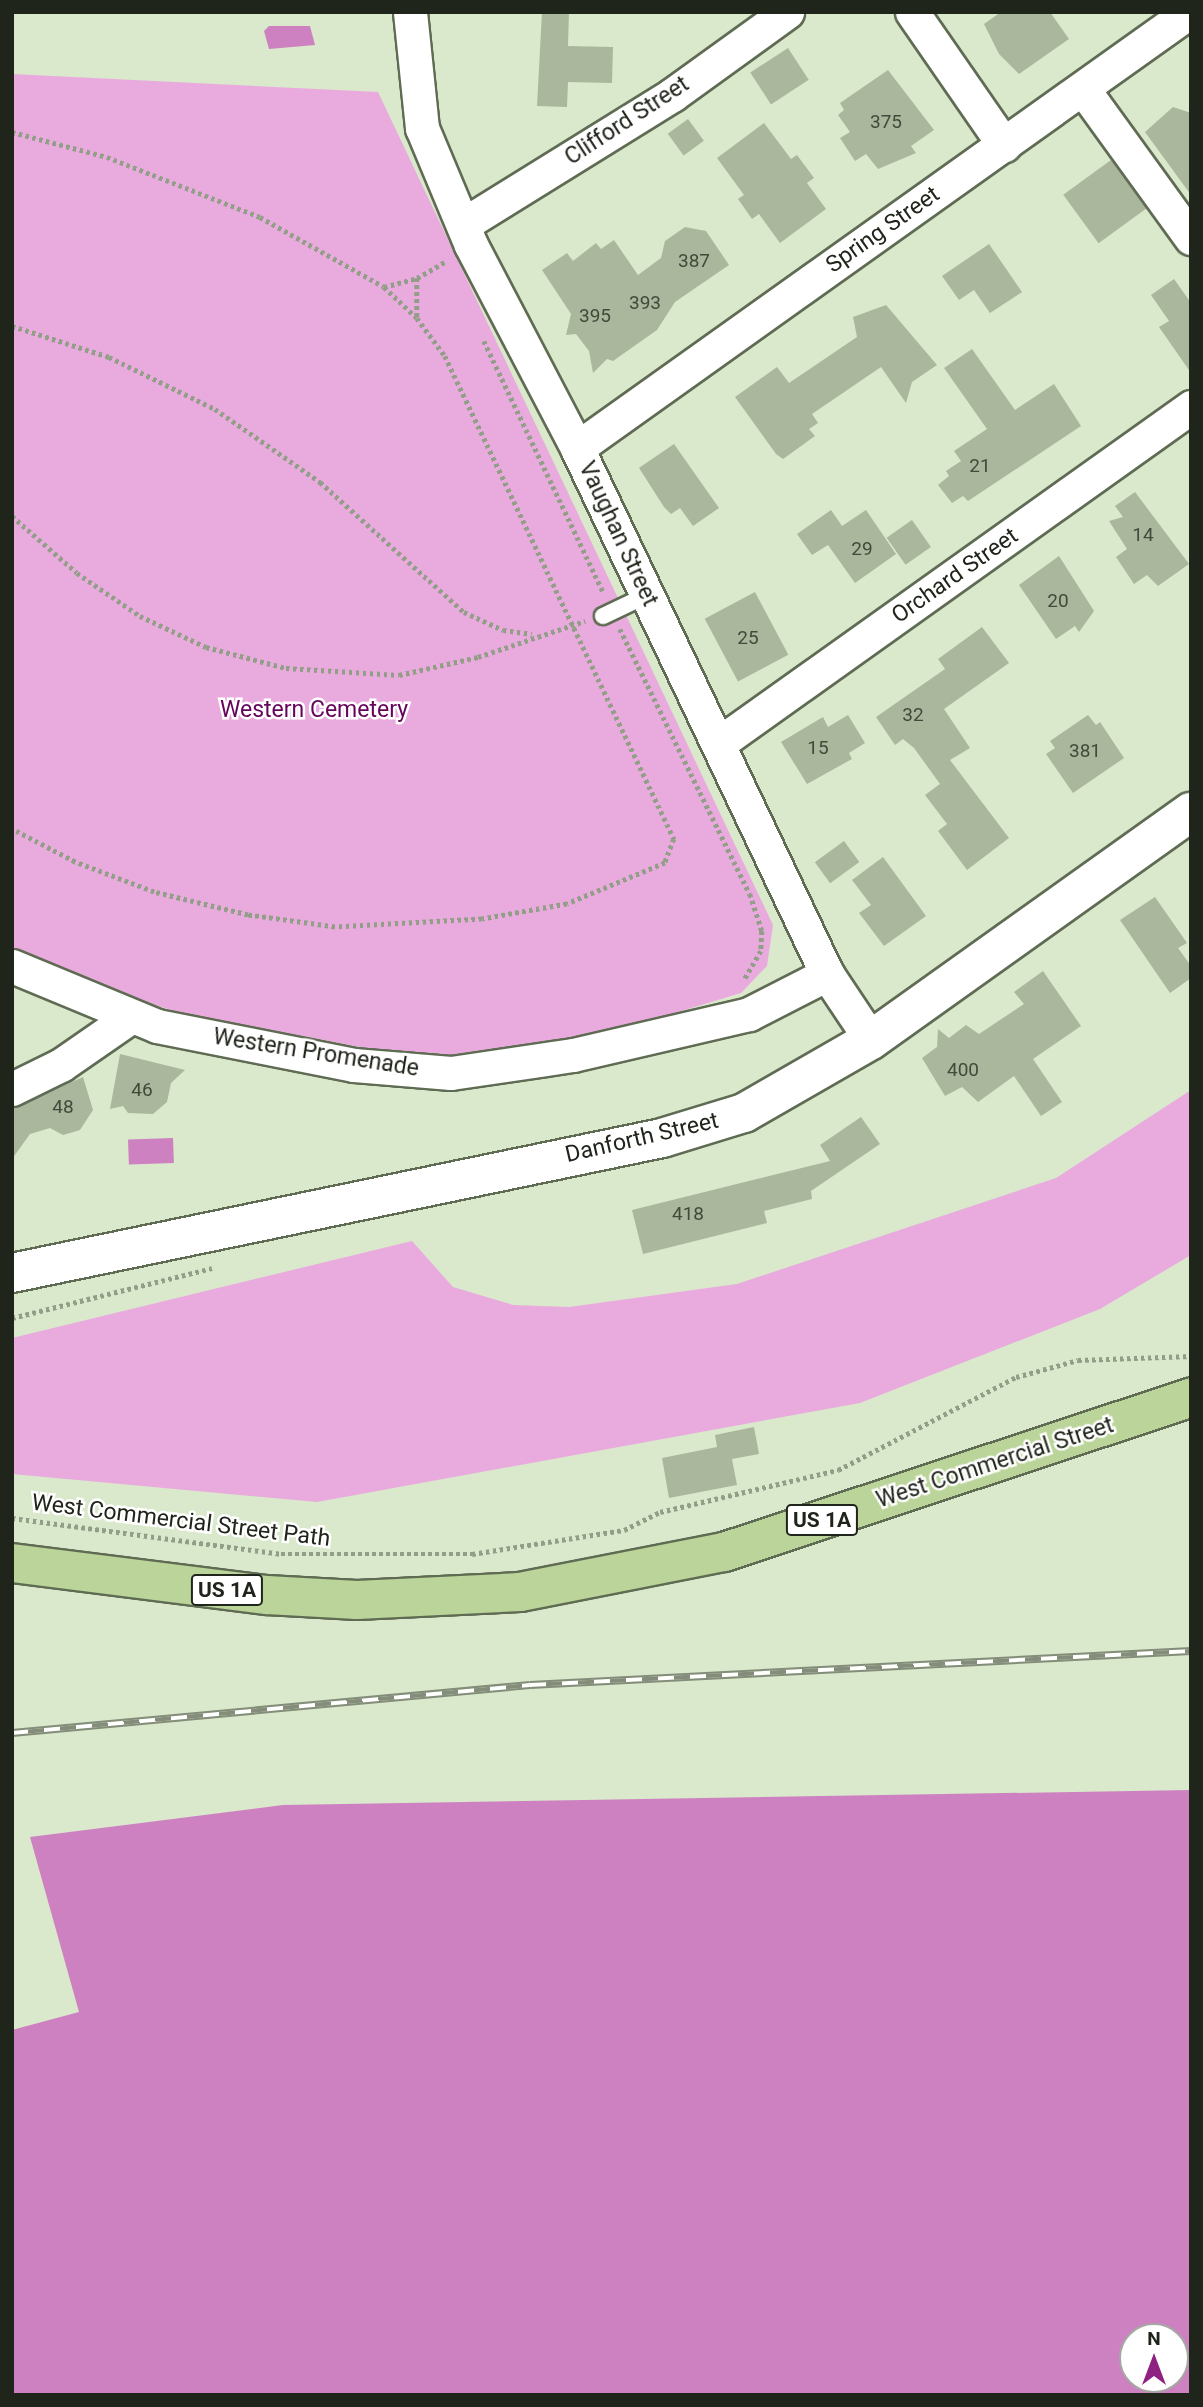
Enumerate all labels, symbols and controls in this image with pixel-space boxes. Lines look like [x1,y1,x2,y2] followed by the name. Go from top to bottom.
[560,71,694,171] street label: Clifford Street
[870,111,902,133] house number: 375
[821,181,945,279] street label: Spring Street
[678,250,710,272] house number: 387
[629,292,661,314] house number: 393
[579,305,611,327] house number: 395
[969,455,991,477] house number: 21
[572,457,664,611] street label: Vaughan Street
[887,522,1023,630] street label: Orchard Street
[1132,524,1154,546] house number: 14
[851,538,873,560] house number: 29
[1047,590,1069,612] house number: 20
[737,627,759,649] house number: 25
[220,696,408,724] park label: Western Cemetery
[902,704,924,726] house number: 32
[807,737,829,759] house number: 15
[1069,740,1101,762] house number: 381
[211,1023,421,1083] street label: Western Promenade
[947,1059,979,1081] house number: 400
[131,1079,153,1101] house number: 46
[52,1096,74,1118] house number: 48
[563,1107,721,1169] street label: Danforth Street
[672,1203,704,1225] house number: 418
[873,1412,1117,1514] street label: West Commercial Street
[30,1489,332,1553] street label: West Commercial Street Path
[785,1502,859,1538] road number: US 1A
[190,1572,264,1608] road number: US 1A
[1119,2323,1189,2393] north arrow
[1147,2327,1161,2350] text: N

